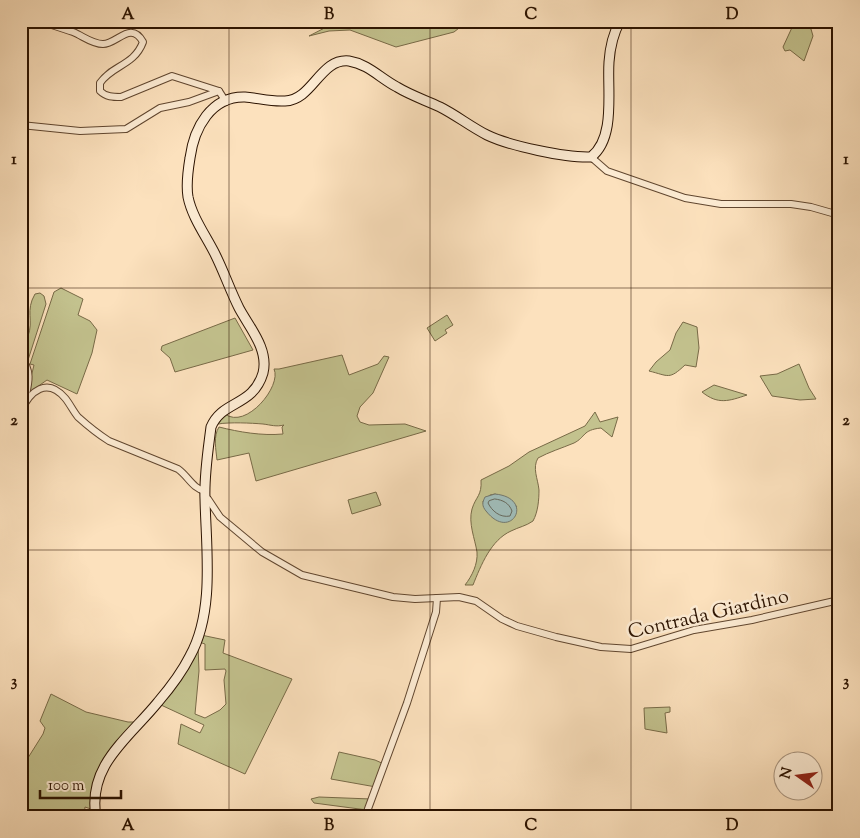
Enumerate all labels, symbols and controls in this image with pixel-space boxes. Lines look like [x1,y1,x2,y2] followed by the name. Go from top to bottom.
[122,4,135,27] text: A
[324,4,334,27] text: B
[525,4,538,27] text: C
[726,4,739,27] text: D
[11,149,17,172] text: 1
[843,149,849,172] text: 1
[10,410,18,433] text: 2
[842,410,850,433] text: 2
[625,583,792,648] street label: Contrada Giardino
[11,671,18,694] text: 3
[843,671,850,694] text: 3
[772,750,822,800] north arrow
[776,765,798,781] text: N
[40,768,121,800] scale bar
[48,776,85,797] text: 100 m
[122,815,135,838] text: A
[324,815,334,838] text: B
[525,815,538,838] text: C
[726,815,739,838] text: D

